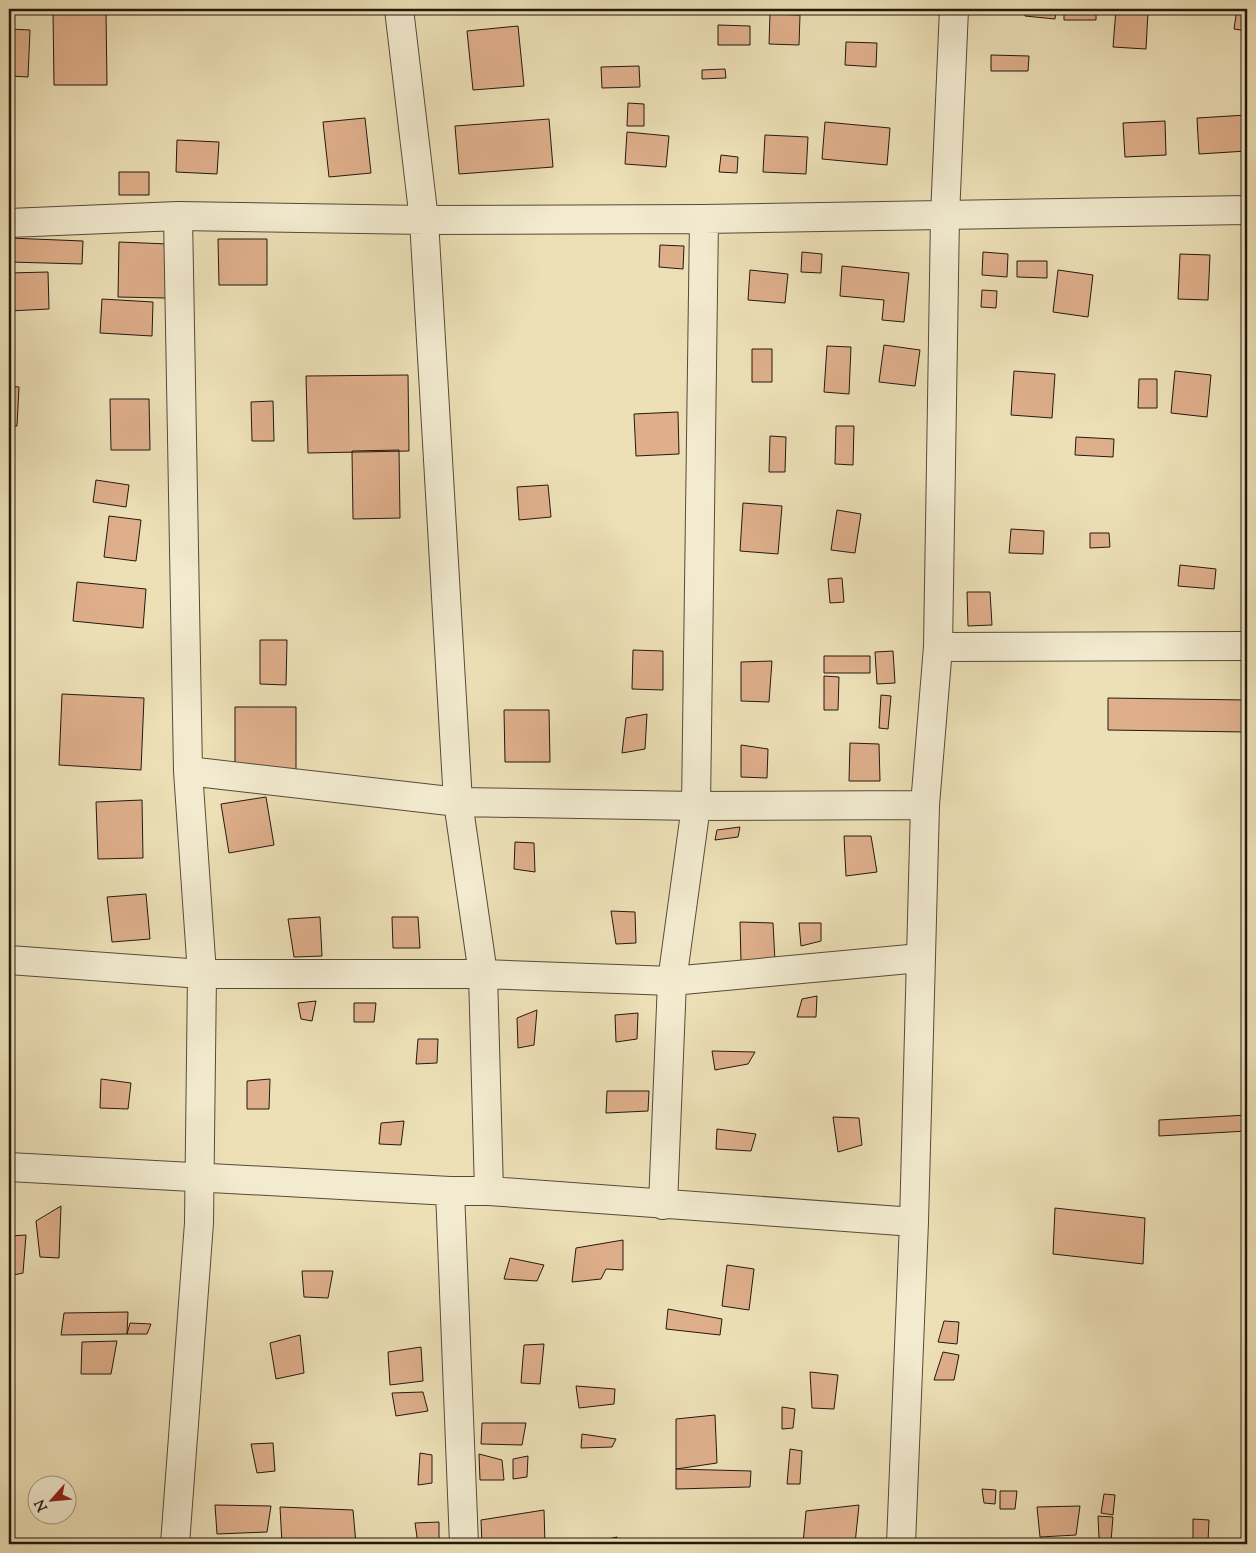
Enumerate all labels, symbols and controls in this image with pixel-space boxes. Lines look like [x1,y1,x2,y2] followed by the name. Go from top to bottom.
[28,1476,78,1526] north arrow
[31,1495,54,1515] text: N

